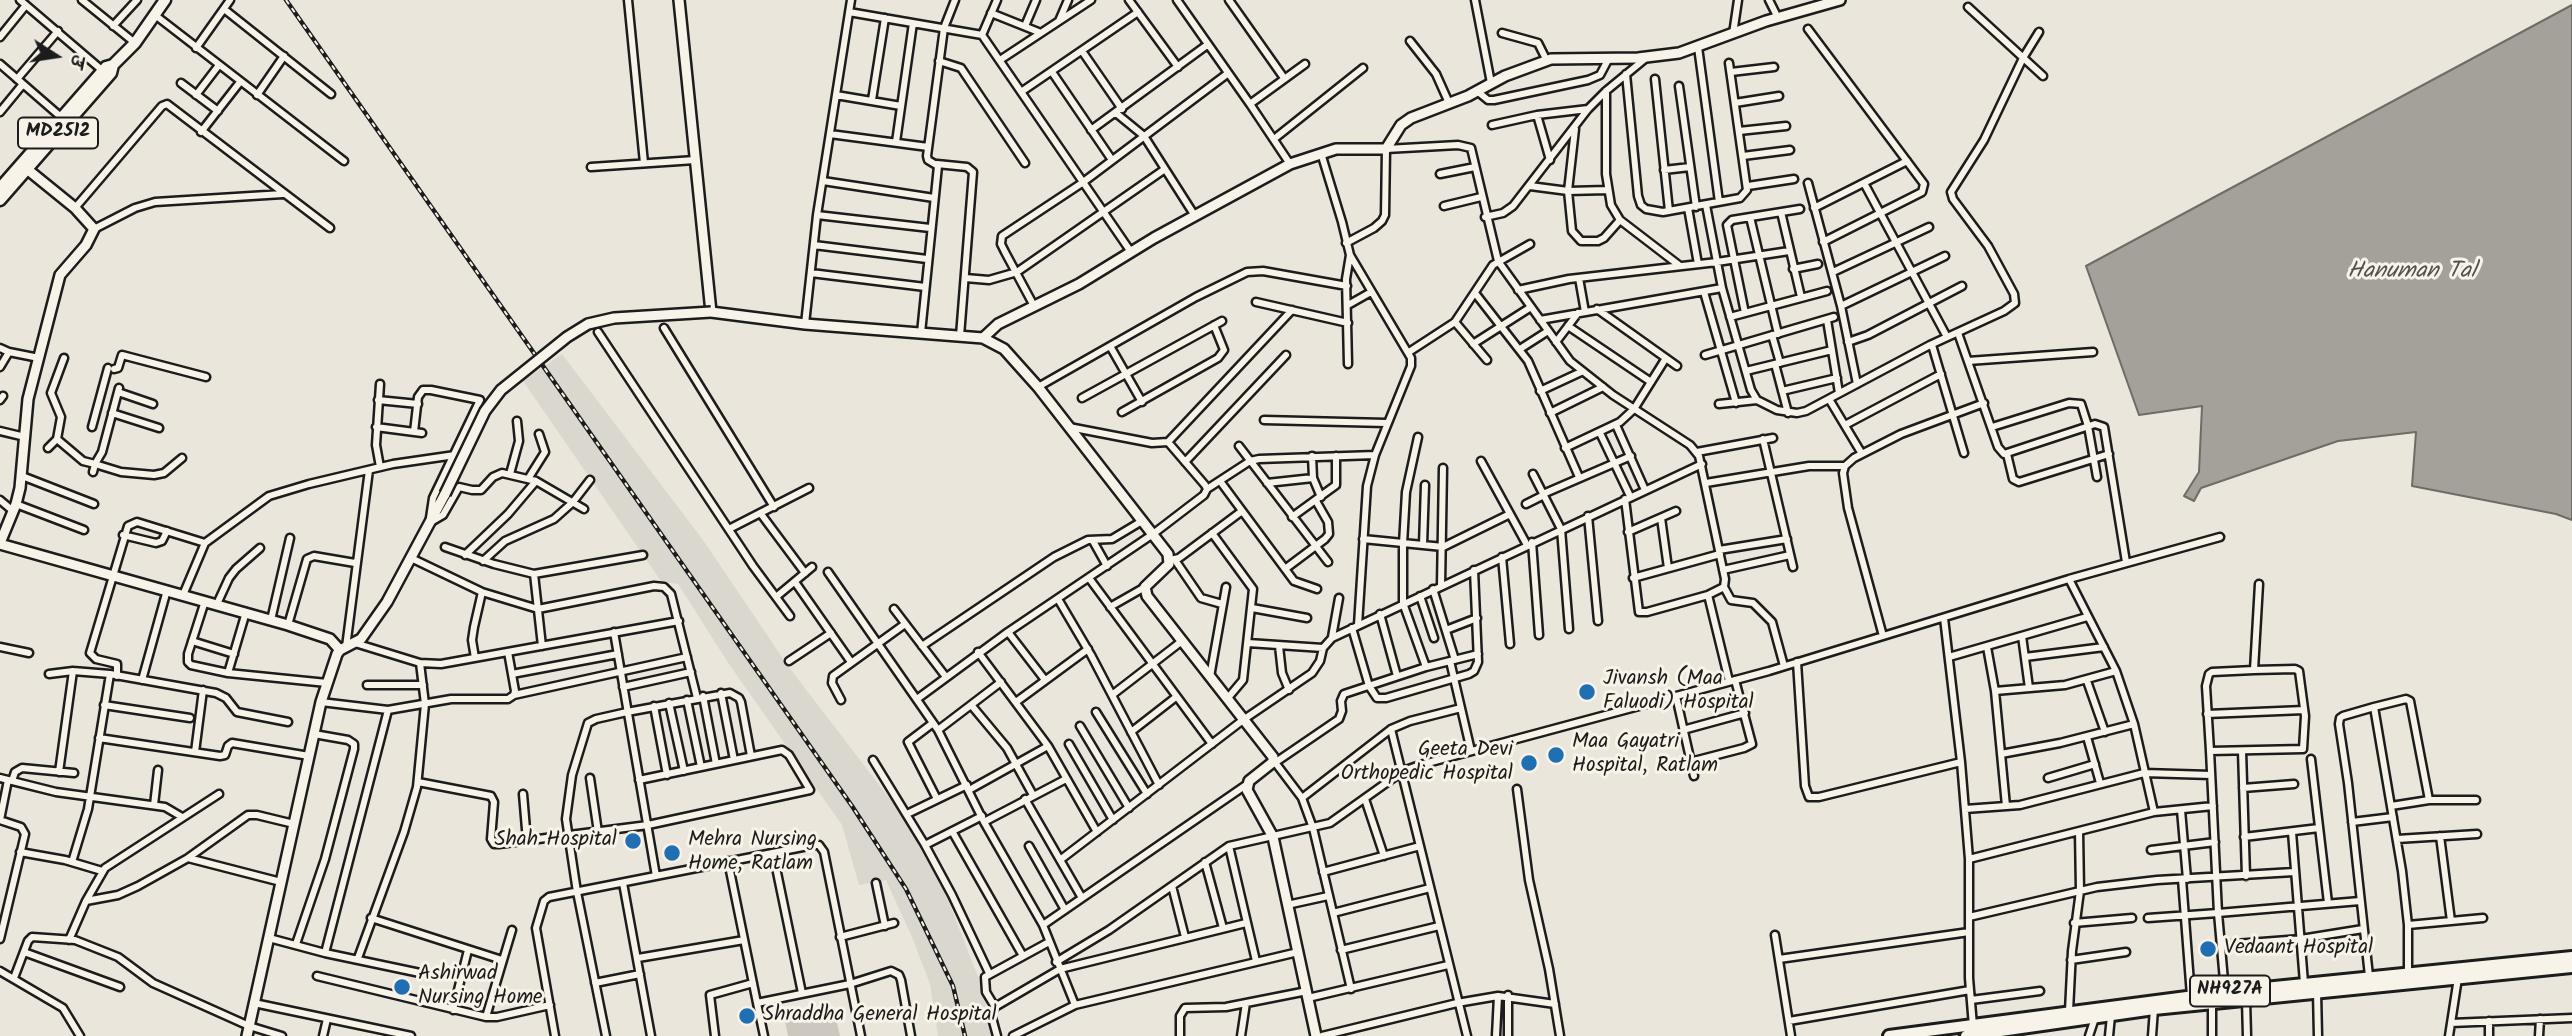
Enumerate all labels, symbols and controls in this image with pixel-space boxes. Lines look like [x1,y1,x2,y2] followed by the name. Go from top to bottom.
[21,21,91,91] north arrow
[61,51,92,69] text: उ
[18,118,98,148] road number: MD2512
[2348,259,2476,287] water label: Hanuman Tal
[1603,667,1754,717] place label: Jivansh (Maa Faluodi) Hospital
[1577,682,1597,702] marker: Jivansh (Maa Faluodi) Hospital
[1572,730,1718,780] place label: Maa Gayatri Hospital, Ratlam
[1341,738,1513,788] place label: Geeta Devi Orthopedic Hospital
[1546,745,1566,765] marker: Maa Gayatri Hospital, Ratlam
[1519,753,1539,773] marker: Geeta Devi Orthopedic Hospital
[494,828,617,854] place label: Shah Hospital
[688,828,817,878] place label: Mehra Nursing Home, Ratlam
[623,831,643,851] marker: Shah Hospital
[662,843,682,863] marker: Mehra Nursing Home, Ratlam
[2224,936,2373,962] place label: Vedaant Hospital
[2198,939,2218,959] marker: Vedaant Hospital
[418,962,543,1012] place label: Ashirwad Nursing Home
[2190,976,2270,1007] road number: NH927A
[392,977,412,997] marker: Ashirwad Nursing Home
[763,1003,997,1029] place label: Shraddha General Hospital
[737,1006,757,1026] marker: Shraddha General Hospital

